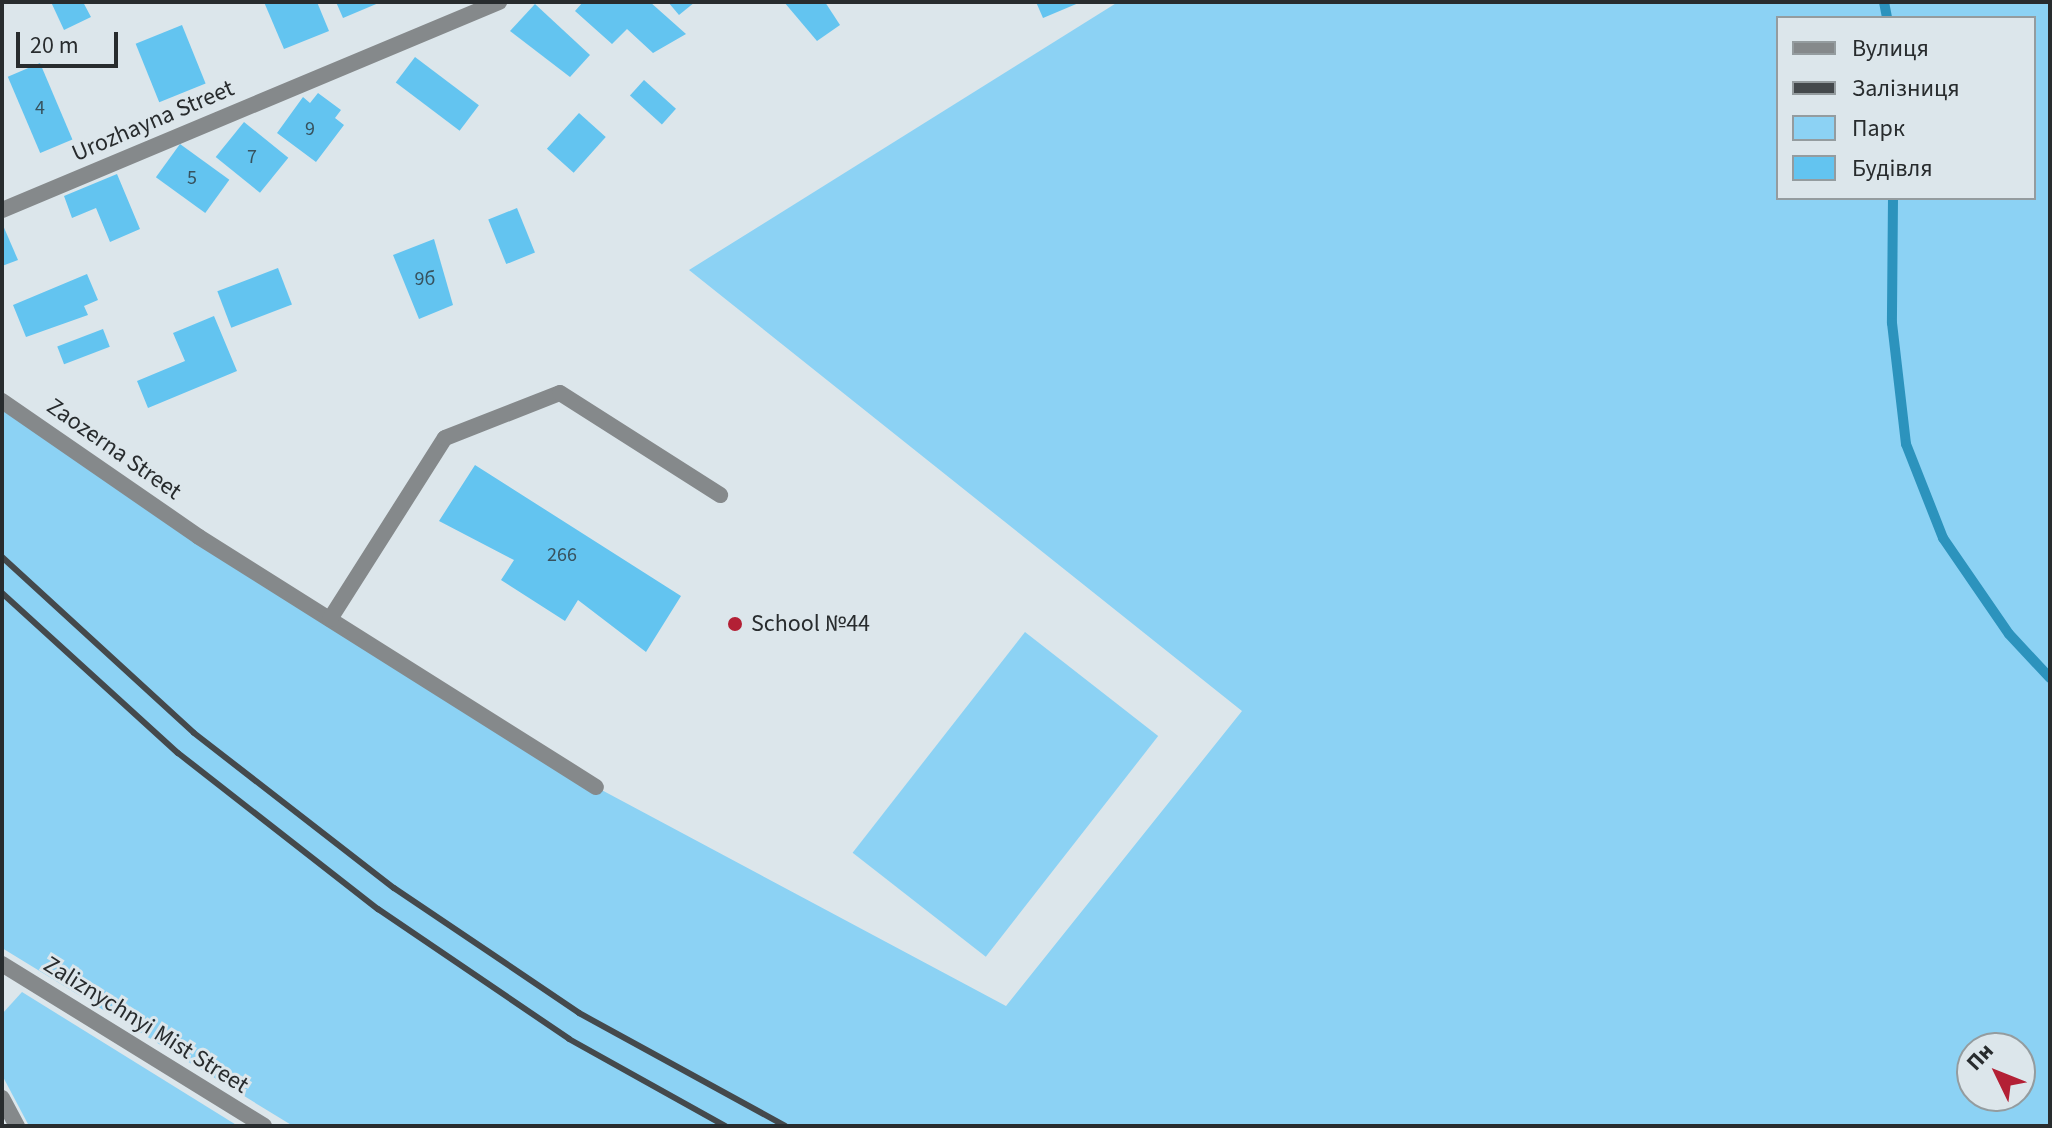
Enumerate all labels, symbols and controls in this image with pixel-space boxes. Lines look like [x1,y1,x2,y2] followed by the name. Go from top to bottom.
[20,16,122,66] scale bar
[1776,16,2036,200] legend
[30,28,79,63] text: 20 m
[1852,31,1929,66] text: Вулиця
[1852,71,1960,106] text: Залізниця
[68,74,238,168] street label: Urozhayna Street
[35,96,45,120] house number: 4
[1852,111,1905,146] text: Парк
[305,117,315,141] house number: 9
[247,145,257,169] house number: 7
[1852,151,1933,186] text: Будівля
[187,166,197,190] house number: 5
[415,267,435,291] house number: 9б
[41,392,187,506] street label: Zaozerna Street
[547,543,577,567] house number: 266
[751,610,870,638] place label: School №44
[726,615,744,633] marker: School №44
[38,950,254,1100] street label: Zaliznychnyi Mist Street
[1956,1032,2036,1112] north arrow
[1959,1036,2001,1078] text: Пн

